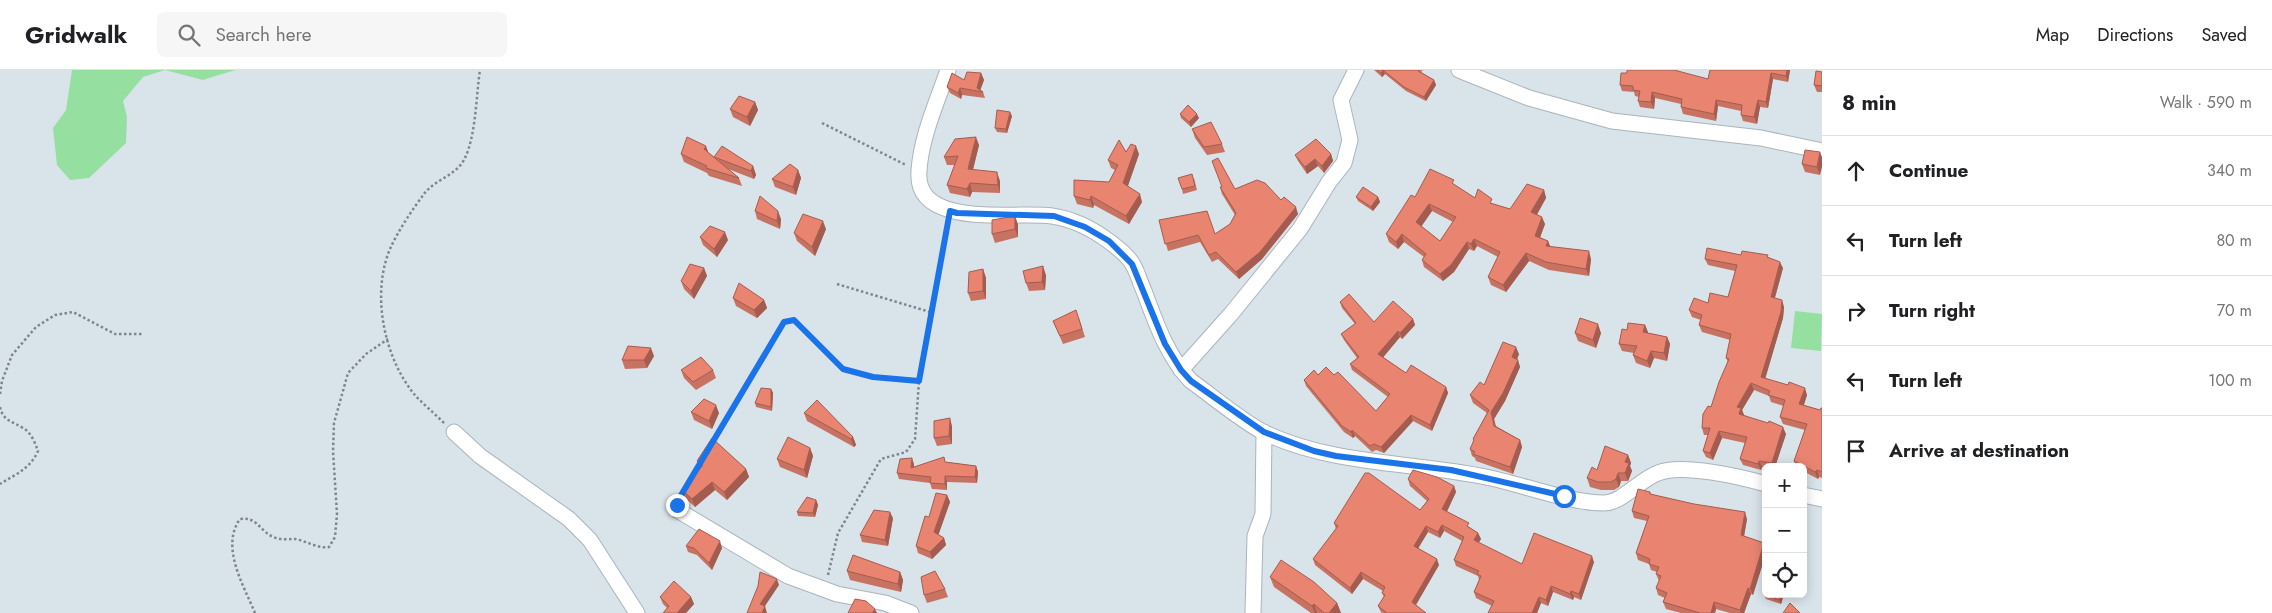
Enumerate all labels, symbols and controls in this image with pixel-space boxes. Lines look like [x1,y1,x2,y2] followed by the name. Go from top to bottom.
[157,12,507,57] search box
[25,17,127,52] text: Gridwalk
[175,21,203,49] icon: search
[215,21,311,48] text: Search here
[2036,22,2069,48] text: Map
[2097,22,2173,48] text: Directions
[2201,22,2247,48] text: Saved
[1842,88,1897,118] text: 8 min
[2160,91,2252,114] text: Walk · 590 m
[1842,157,1870,185] icon: ahead
[1889,157,1968,184] text: Continue
[2207,159,2252,182] text: 340 m
[1842,227,1870,255] icon: left
[1889,227,1962,254] text: Turn left
[2216,229,2252,252] text: 80 m
[1842,297,1870,325] icon: right
[1889,297,1975,324] text: Turn right
[2217,299,2252,322] text: 70 m
[1842,367,1870,395] icon: left
[1889,367,1962,394] text: Turn left
[2208,369,2252,392] text: 100 m
[1842,437,1870,465] icon: arrive
[1889,437,2069,464] text: Arrive at destination
[1762,463,1807,598] map controls
[1762,463,1807,508] button: +
[1553,485,1576,508] route start
[666,494,689,517] route end
[1762,508,1807,553] button: −
[1762,553,1807,598] button: locate

